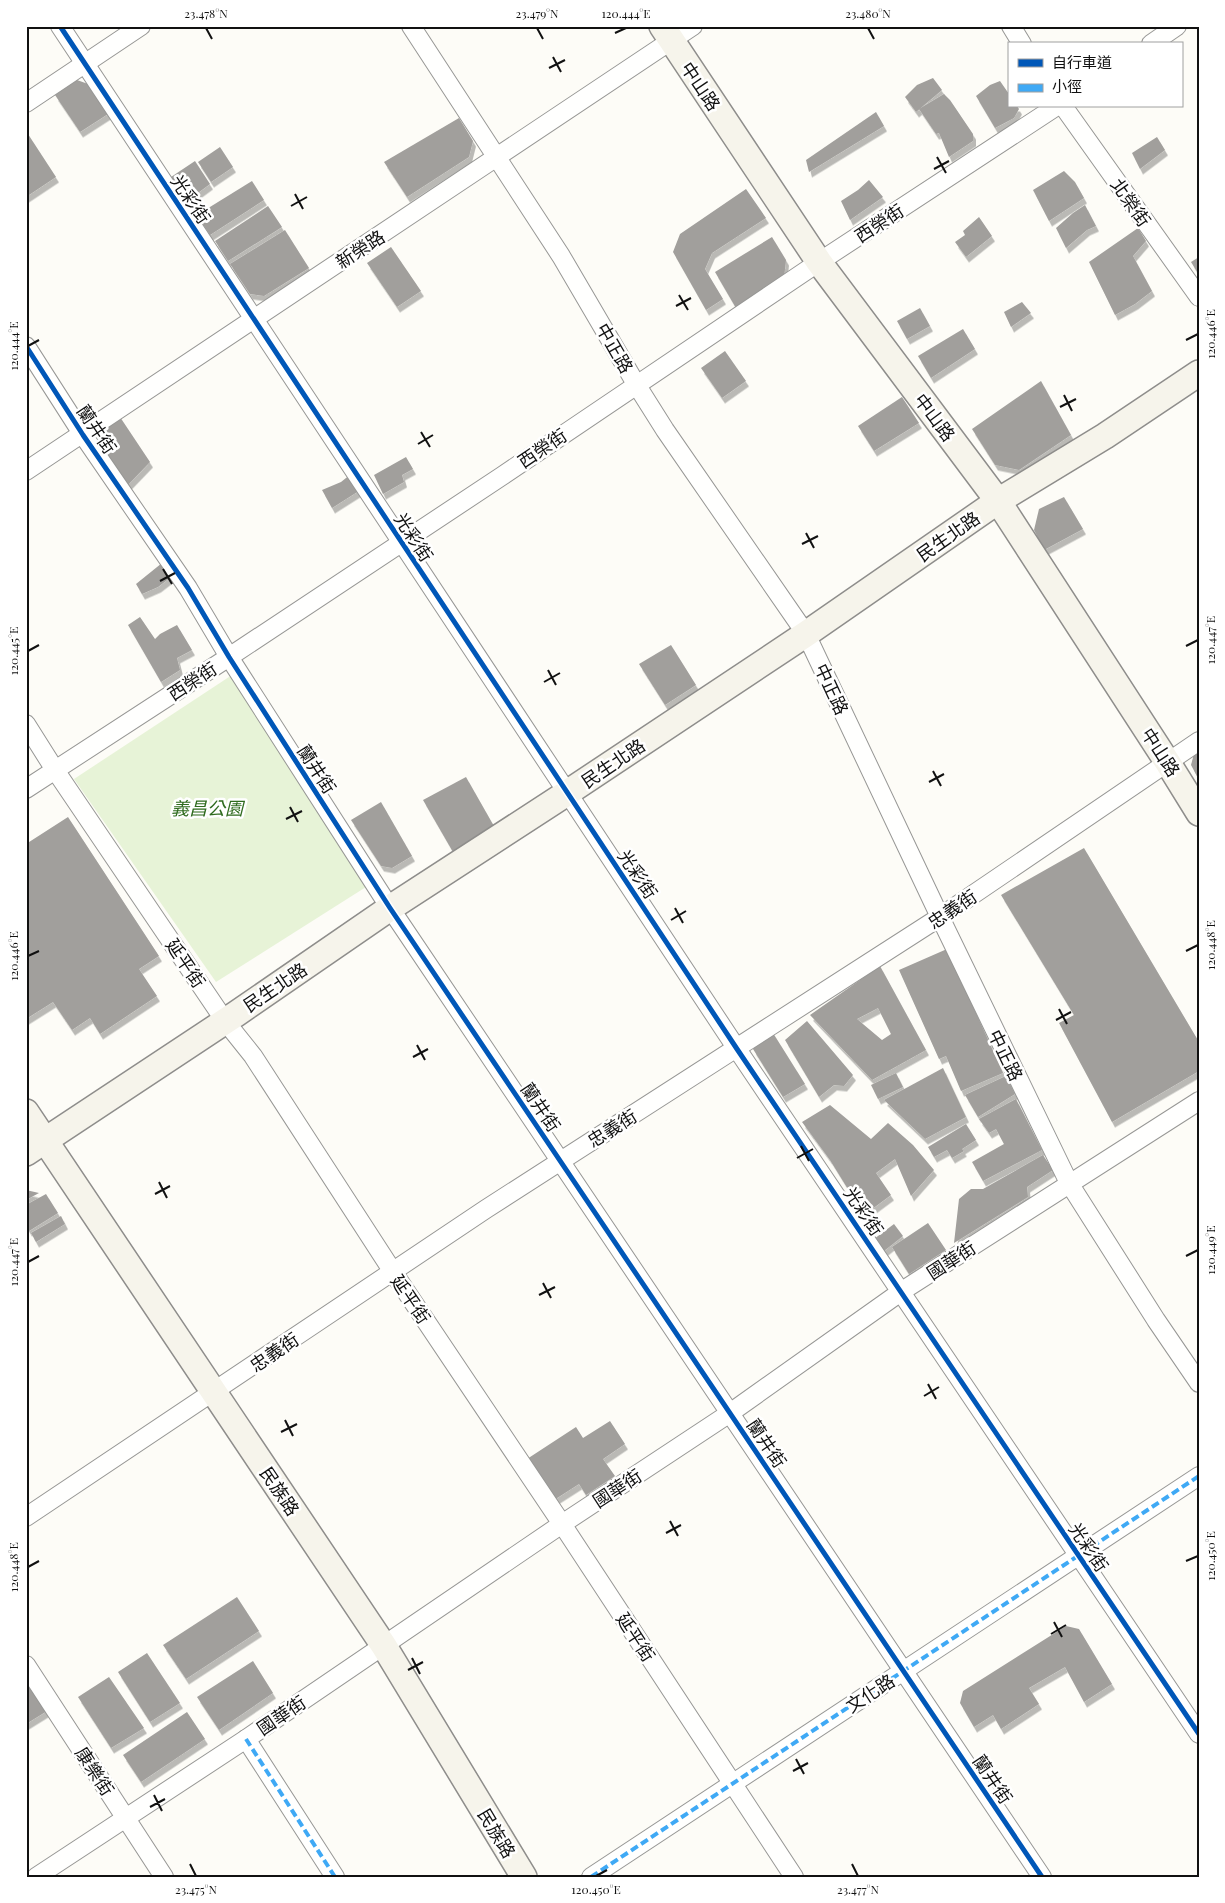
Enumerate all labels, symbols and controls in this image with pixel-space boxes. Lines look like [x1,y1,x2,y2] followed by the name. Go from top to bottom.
[184,5,228,21] text: 23.478°N
[515,5,559,21] text: 23.479°N
[601,5,651,21] text: 120.444°E
[845,5,891,21] text: 23.480°N
[1008,42,1182,108] legend
[1052,52,1112,72] text: 自行車道
[676,57,726,115] street label: 中山路
[1052,76,1082,96] text: 小徑
[166,170,216,228] street label: 光彩街
[1106,173,1156,231] street label: 北榮街
[850,198,908,248] street label: 西榮街
[331,224,389,274] street label: 新榮路
[1202,309,1218,359] text: 120.446°E
[591,319,639,377] street label: 中正路
[5,321,21,371] text: 120.444°E
[909,388,961,446] street label: 中山路
[72,400,122,458] street label: 蘭井街
[513,423,571,473] street label: 西榮街
[912,506,984,566] street label: 民生北路
[389,508,439,566] street label: 光彩街
[1202,616,1218,664] text: 120.447°E
[5,627,21,675] text: 120.445°E
[163,656,221,706] street label: 西榮街
[810,659,854,719] street label: 中正路
[1136,723,1186,781] street label: 中山路
[576,733,650,793] street label: 民生北路
[292,740,342,798] street label: 蘭井街
[171,796,246,820] park label: 義昌公園
[613,845,663,903] street label: 光彩街
[923,884,981,934] street label: 忠義街
[1202,920,1218,970] text: 120.448°E
[5,931,21,981] text: 120.446°E
[161,934,211,992] street label: 延平街
[238,957,312,1017] street label: 民生北路
[983,1025,1029,1085] street label: 中正路
[516,1078,566,1136] street label: 蘭井街
[583,1104,641,1152] street label: 忠義街
[839,1182,889,1240] street label: 光彩街
[1202,1225,1218,1275] text: 120.449°E
[922,1235,980,1285] street label: 國華街
[5,1238,21,1286] text: 120.447°E
[386,1270,436,1328] street label: 延平街
[245,1327,303,1377] street label: 忠義街
[742,1414,792,1472] street label: 蘭井街
[255,1462,305,1520] street label: 民族路
[588,1463,646,1513] street label: 國華街
[1064,1518,1114,1576] street label: 光彩街
[1202,1531,1218,1581] text: 120.450°E
[5,1542,21,1592] text: 120.448°E
[611,1608,661,1666] street label: 延平街
[841,1668,899,1718] street label: 文化路
[252,1690,310,1740] street label: 國華街
[70,1742,120,1800] street label: 康樂街
[968,1750,1018,1808] street label: 蘭井街
[473,1804,521,1862] street label: 民族路
[175,1881,218,1897] text: 23.475°N
[571,1881,621,1897] text: 120.450°E
[837,1881,880,1897] text: 23.477°N

